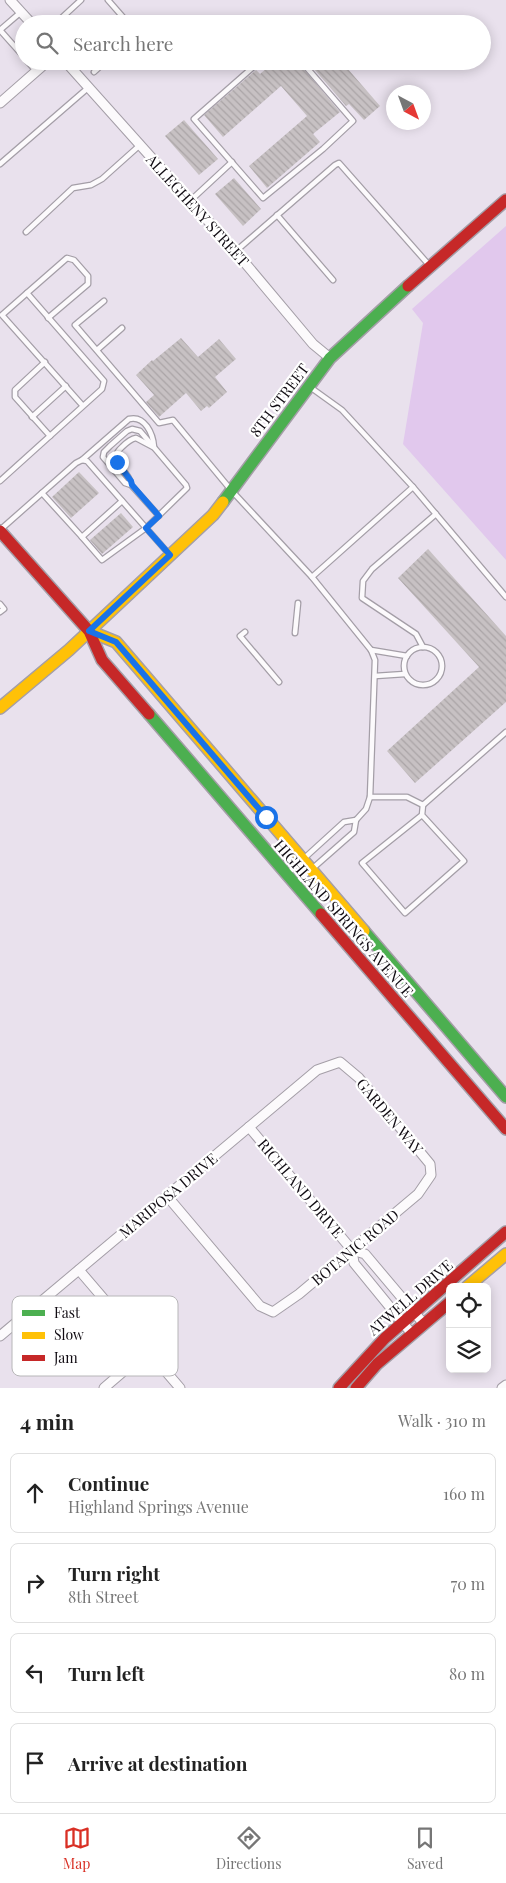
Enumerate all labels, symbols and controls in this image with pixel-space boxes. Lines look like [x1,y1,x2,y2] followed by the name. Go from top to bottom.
[15,15,491,70] search box
[33,29,61,57] icon: search
[73,30,173,56] text: Search here
[386,85,431,130] north arrow
[142,149,254,270] street label: ALLEGHENY STREET
[245,359,313,441] street label: 8TH STREET
[106,451,129,474] route end
[255,806,278,829] route start
[270,835,418,1001] street label: HIGHLAND SPRINGS AVENUE
[352,1074,428,1158] street label: GARDEN WAY
[254,1134,348,1242] street label: RICHLAND DRIVE
[115,1148,221,1242] street label: MARIPOSA DRIVE
[307,1204,403,1290] street label: BOTANIC ROAD
[363,1255,457,1340] street label: ATWELL DRIVE
[446,1283,491,1373] map controls
[446,1283,491,1328] button: locate
[12,1296,178,1376] legend
[54,1303,81,1322] text: Fast
[54,1325,84,1344] text: Slow
[446,1328,491,1373] button: layers
[53,1348,78,1367] text: Jam
[20,1407,74,1435] text: 4 min
[398,1410,486,1431] text: Walk · 310 m
[68,1470,149,1496] text: Continue
[21,1479,49,1507] icon: ahead
[443,1483,485,1504] text: 160 m
[68,1496,249,1517] text: Highland Springs Avenue
[68,1560,160,1586] text: Turn right
[21,1569,49,1597] icon: right
[451,1573,485,1594] text: 70 m
[68,1586,138,1607] text: 8th Street
[21,1659,49,1687] icon: left
[68,1660,145,1686] text: Turn left
[449,1663,485,1684] text: 80 m
[21,1749,49,1777] icon: arrive
[68,1750,248,1776] text: Arrive at destination
[63,1824,91,1873] tab: Map
[216,1824,282,1873] tab: Directions
[407,1824,443,1873] tab: Saved

